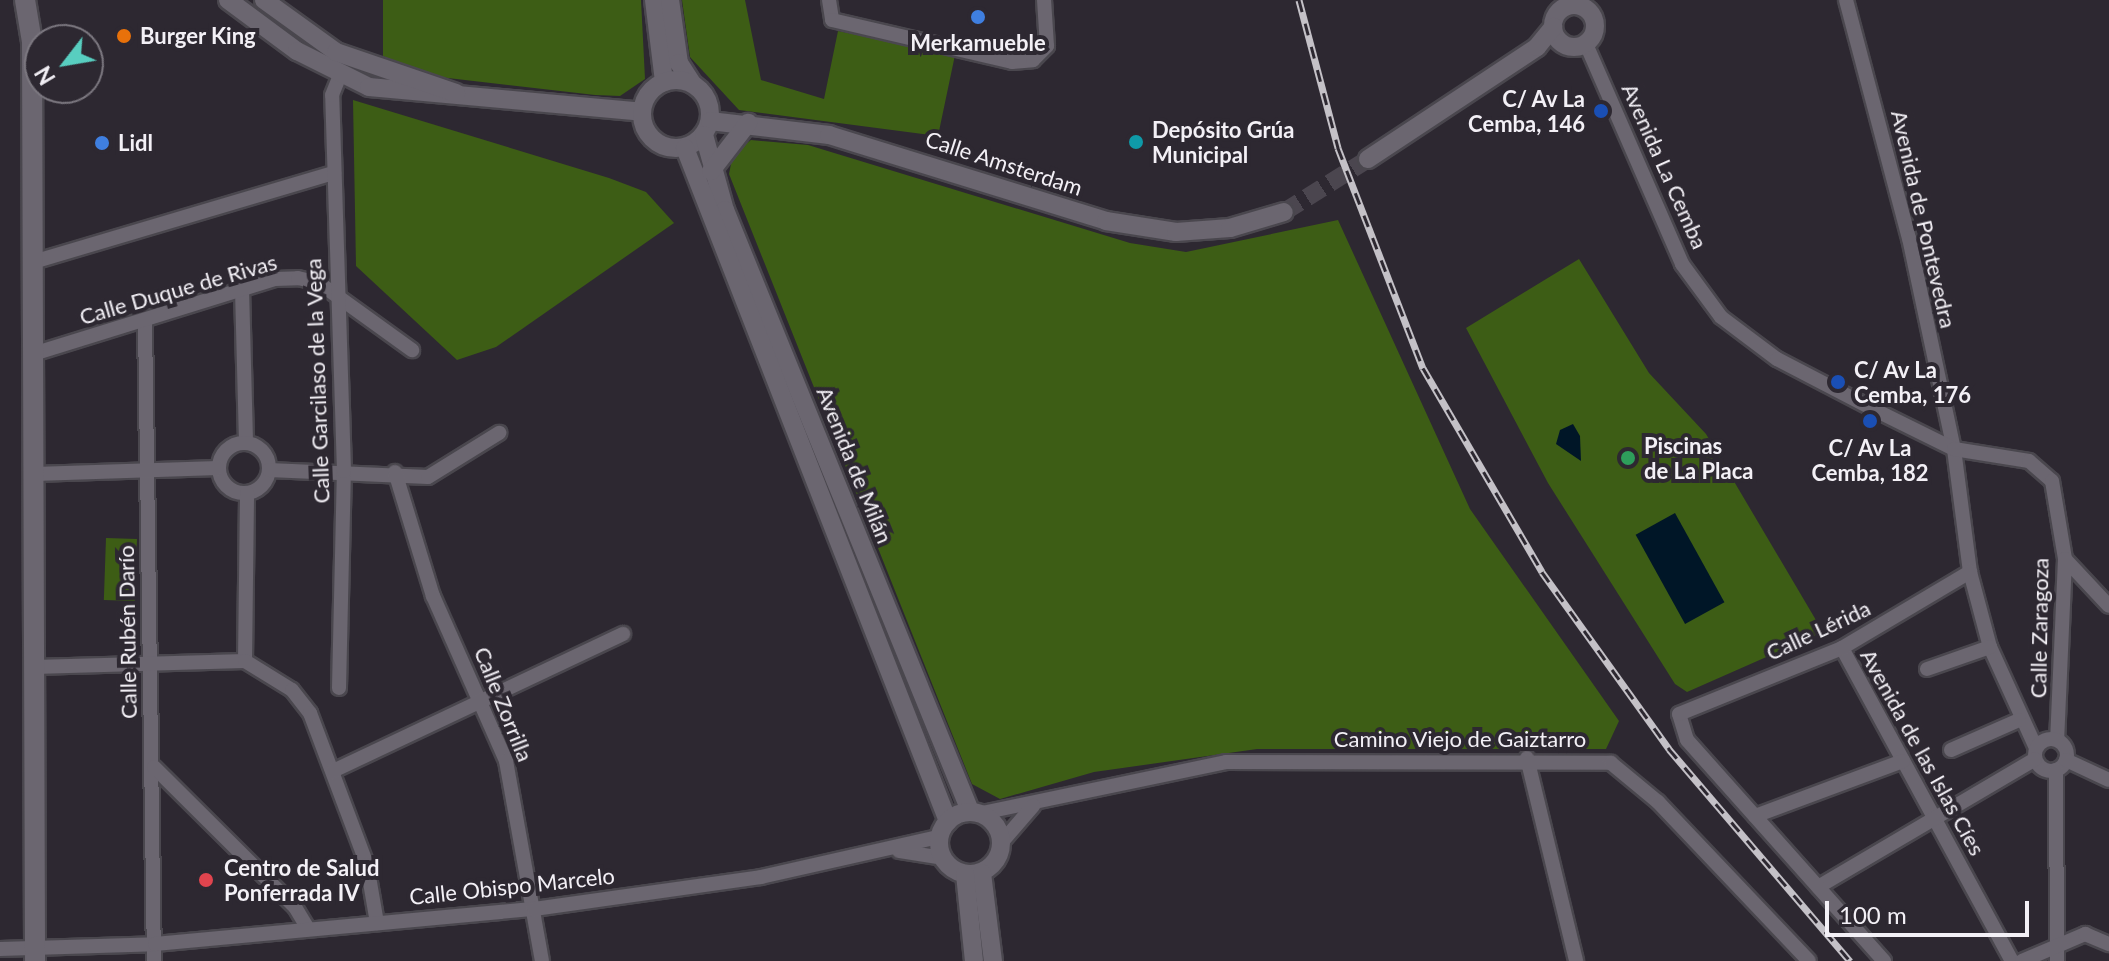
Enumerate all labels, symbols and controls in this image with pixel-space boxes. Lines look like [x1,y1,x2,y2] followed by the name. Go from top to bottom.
[969,8,987,26] marker: Merkamueble
[140,23,256,49] place label: Burger King
[24,24,104,104] north arrow
[115,27,133,45] marker: Burger King
[910,30,1046,56] place label: Merkamueble
[29,61,61,90] text: N
[1617,79,1713,253] street label: Avenida La Cemba
[1468,85,1585,136] place label: C/ Av La Cemba, 146
[1592,102,1610,120] marker: C/ Av La Cemba, 146
[1886,107,1962,331] street label: Avenida de Pontevedra
[1152,116,1294,168] place label: Depósito Grúa Municipal
[922,125,1086,201] street label: Calle Amsterdam
[118,130,153,156] place label: Lidl
[1127,133,1145,151] marker: Depósito Grúa Municipal
[93,134,111,152] marker: Lidl
[76,248,280,330] street label: Calle Duque de Rivas
[300,258,334,504] street label: Calle Garcilaso de la Vega
[1854,356,1971,408] place label: C/ Av La Cemba, 176
[1829,373,1847,391] marker: C/ Av La Cemba, 176
[812,383,898,547] street label: Avenida de Milán
[1861,412,1879,430] marker: C/ Av La Cemba, 182
[1644,432,1754,484] place label: Piscinas de La Placa
[1812,434,1928,486] place label: C/ Av La Cemba, 182
[1619,449,1637,467] marker: Piscinas de La Placa
[112,545,142,719] street label: Calle Rubén Darío
[2025,558,2053,698] street label: Calle Zaragoza
[1762,594,1874,666] street label: Calle Lérida
[469,643,539,765] street label: Calle Zorrilla
[1855,644,1991,860] street label: Avenida de las Islas Cíes
[1333,726,1587,752] street label: Camino Viejo de Gaiztarro
[224,854,379,906] place label: Centro de Salud Ponferrada IV
[408,862,616,910] street label: Calle Obispo Marcelo
[195,869,217,891] marker: Centro de Salud Ponferrada IV
[1829,885,2033,935] scale bar
[1839,900,1907,929] text: 100 m

